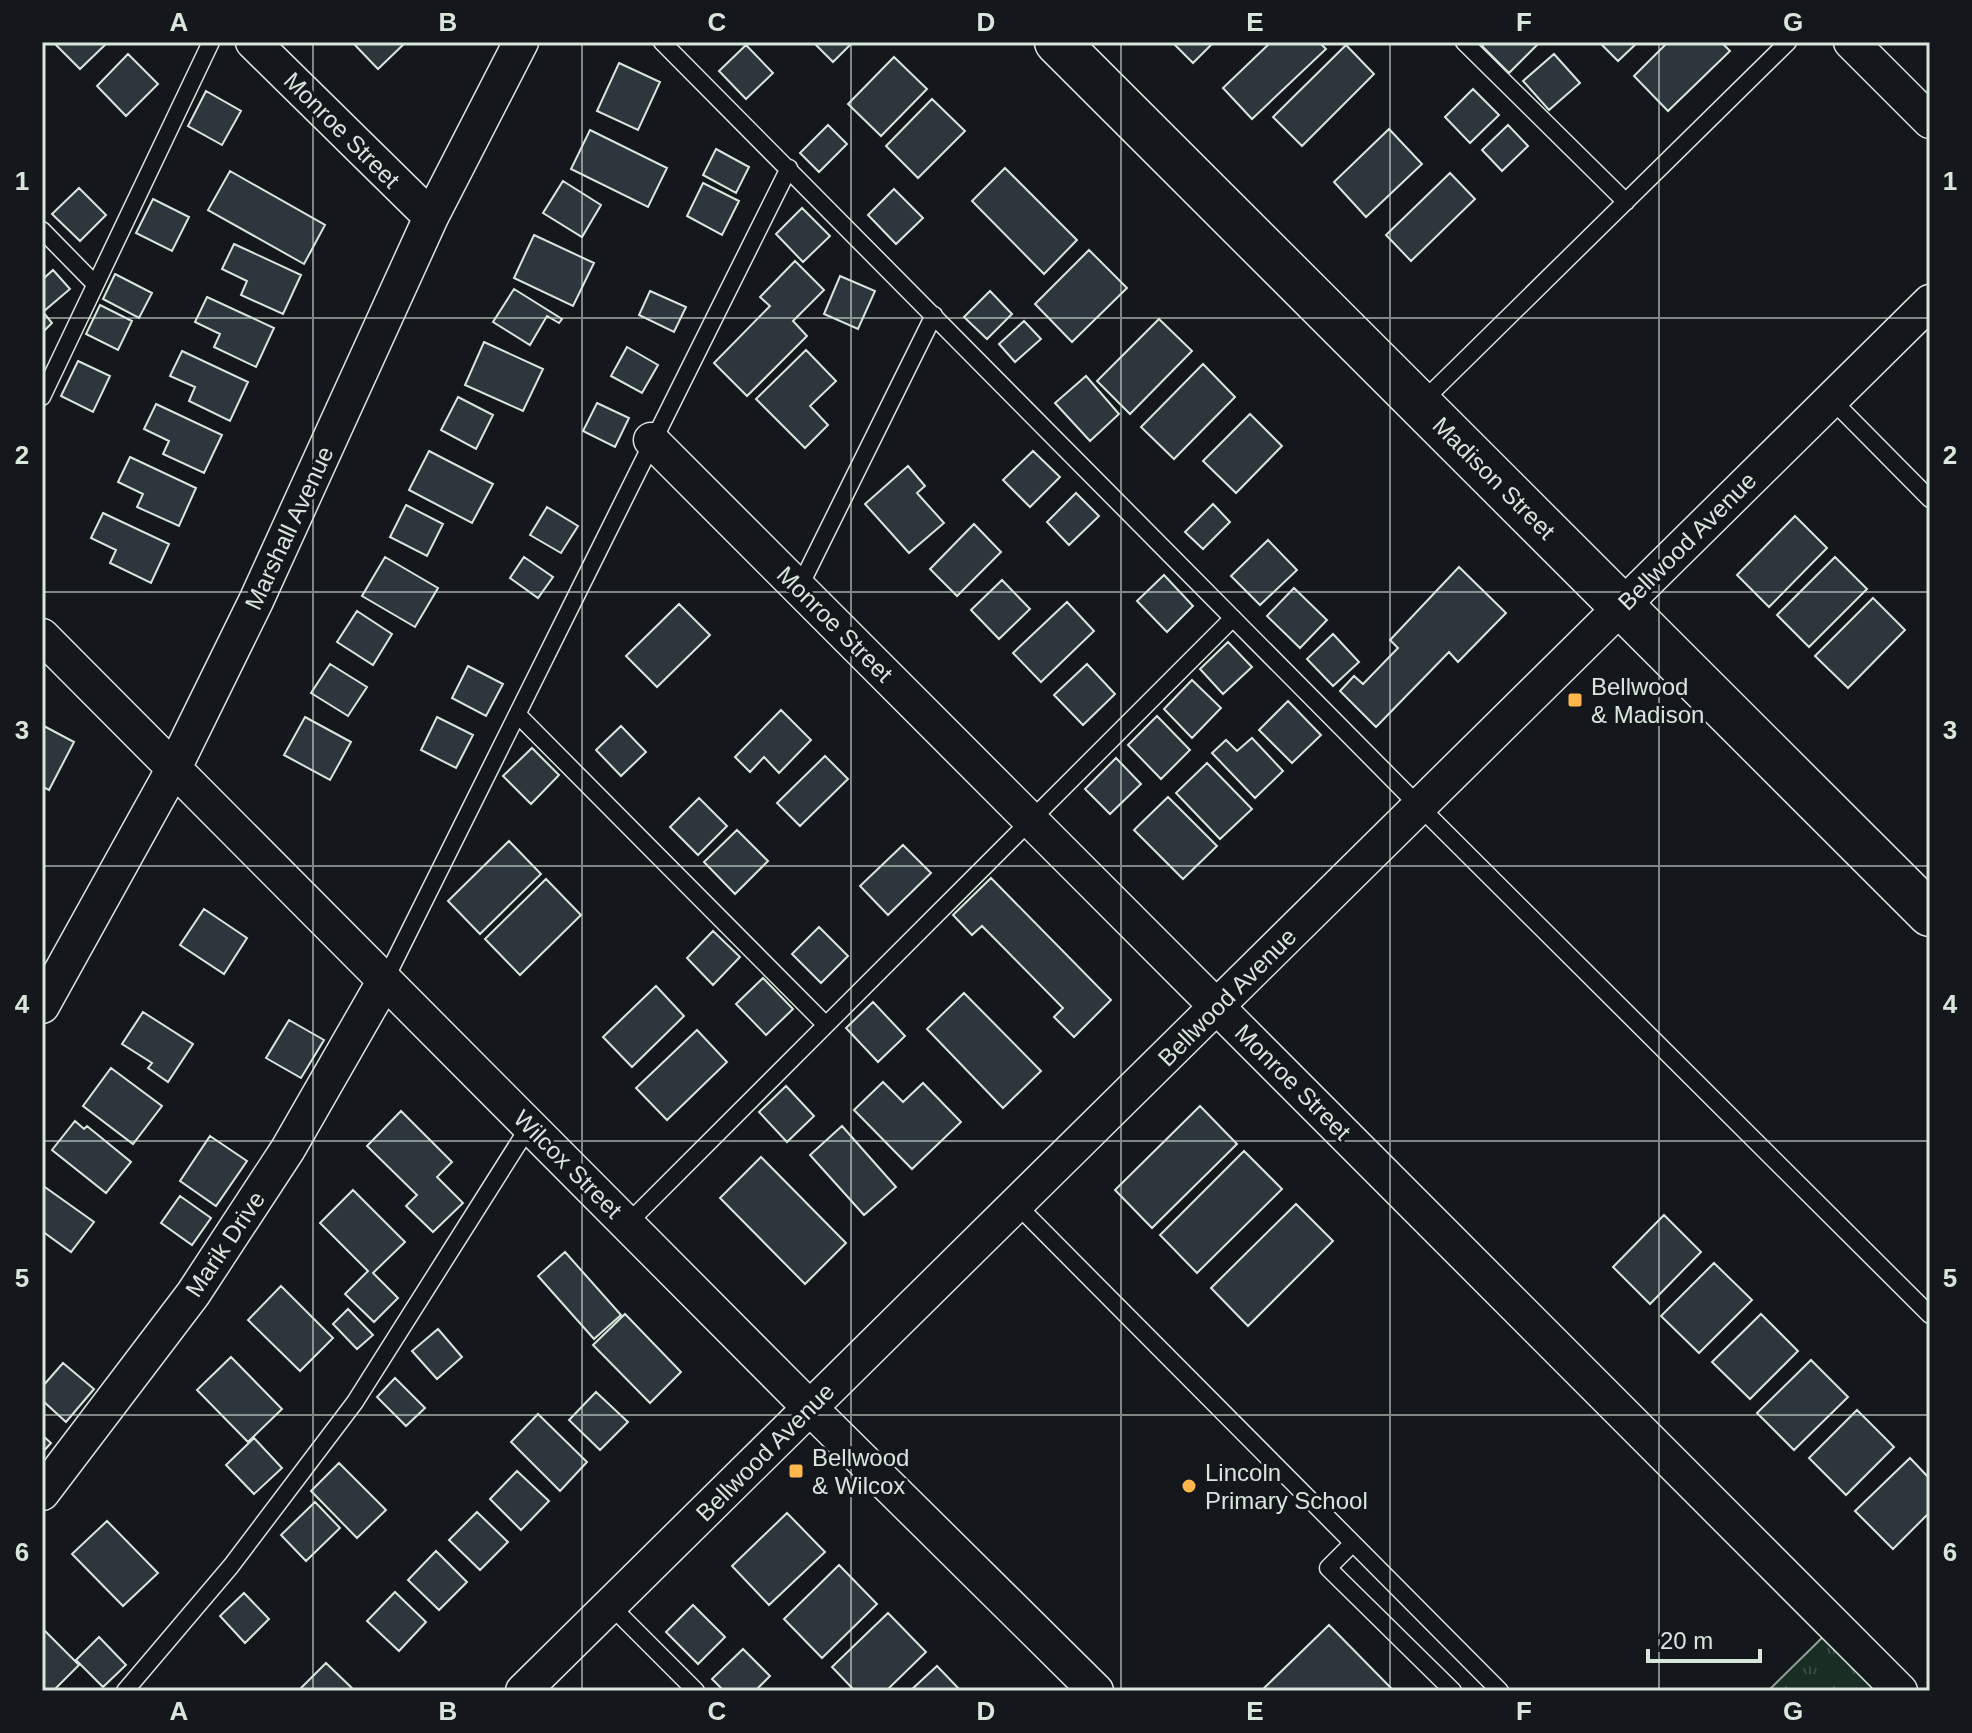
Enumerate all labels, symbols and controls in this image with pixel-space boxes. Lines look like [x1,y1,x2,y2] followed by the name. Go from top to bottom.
[170,7,189,37] text: A
[439,7,457,37] text: B
[708,7,727,37] text: C
[977,7,995,37] text: D
[1246,7,1264,37] text: E
[1516,7,1532,37] text: F
[1783,7,1803,37] text: G
[279,67,406,194] street label: Monroe Street
[15,166,29,196] text: 1
[1943,166,1957,196] text: 1
[1427,411,1561,545] street label: Madison Street
[15,440,29,470] text: 2
[1943,440,1957,470] text: 2
[239,442,339,614] street label: Marshall Avenue
[1613,467,1761,615] street label: Bellwood Avenue
[772,561,899,688] street label: Monroe Street
[1591,673,1704,728] place label: Bellwood & Madison
[1566,691,1584,709] marker: Bellwood & Madison
[15,715,29,745] text: 3
[1943,715,1957,745] text: 3
[1153,923,1301,1071] street label: Bellwood Avenue
[15,989,30,1019] text: 4
[1943,989,1958,1019] text: 4
[1230,1019,1357,1146] street label: Monroe Street
[508,1104,628,1224] street label: Wilcox Street
[180,1186,270,1302] street label: Marik Drive
[15,1263,29,1293] text: 5
[1943,1263,1957,1293] text: 5
[691,1378,839,1526] street label: Bellwood Avenue
[812,1444,909,1499] place label: Bellwood & Wilcox
[1205,1459,1368,1514] place label: Lincoln Primary School
[787,1462,805,1480] marker: Bellwood & Wilcox
[1180,1477,1198,1495] marker: Lincoln Primary School
[15,1537,29,1567] text: 6
[1943,1537,1957,1567] text: 6
[1648,1613,1760,1663] scale bar
[1660,1627,1713,1654] text: 20 m
[170,1696,189,1726] text: A
[439,1696,457,1726] text: B
[708,1696,727,1726] text: C
[977,1696,995,1726] text: D
[1246,1696,1264,1726] text: E
[1516,1696,1532,1726] text: F
[1783,1696,1803,1726] text: G

